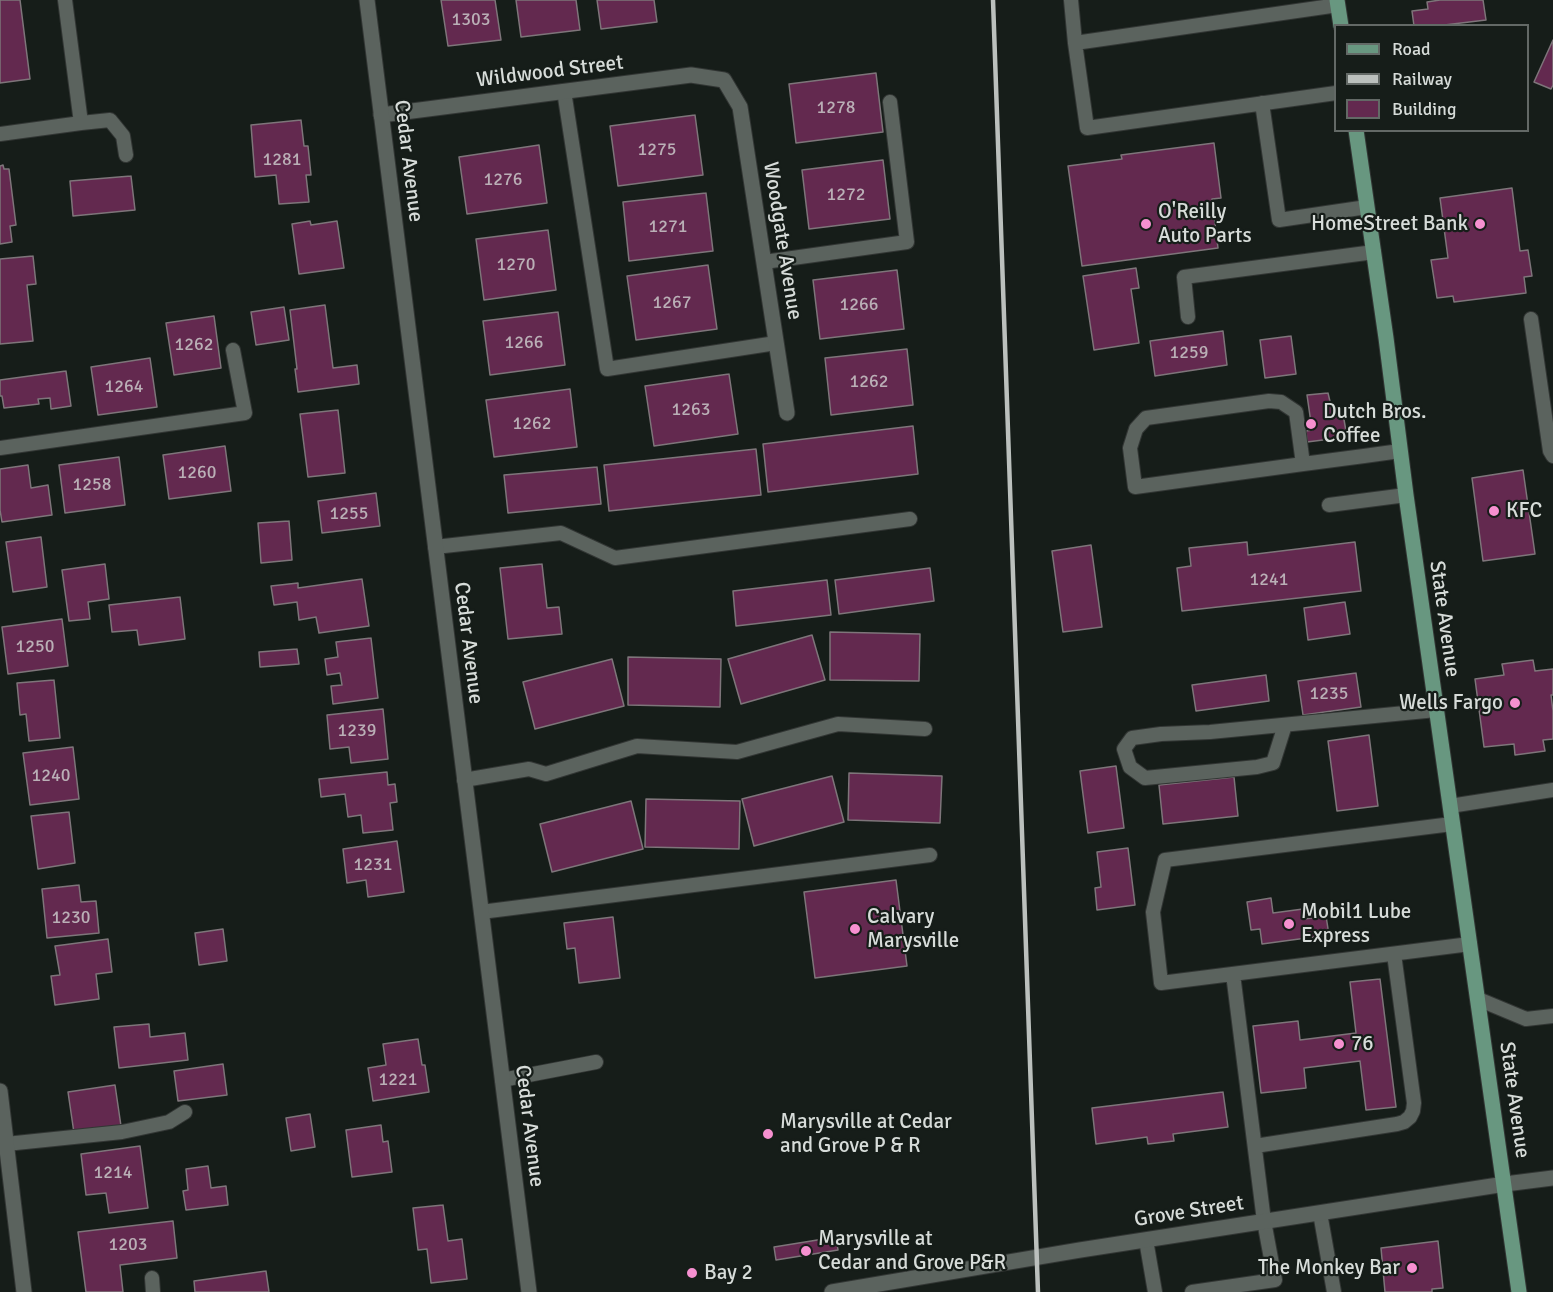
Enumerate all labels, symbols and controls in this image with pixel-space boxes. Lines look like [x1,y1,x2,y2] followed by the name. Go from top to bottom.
[452,9,490,31] house number: 1303
[1334,24,1529,132] legend
[1392,38,1431,60] text: Road
[475,50,625,94] street label: Wildwood Street
[1392,68,1452,90] text: Railway
[817,97,855,119] house number: 1278
[388,98,428,224] street label: Cedar Avenue
[1392,98,1456,120] text: Building
[638,139,676,161] house number: 1275
[263,149,301,171] house number: 1281
[757,160,807,322] street label: Woodgate Avenue
[484,169,522,191] house number: 1276
[827,184,865,206] house number: 1272
[1158,199,1252,249] place label: O'Reilly Auto Parts
[1311,211,1468,237] place label: HomeStreet Bank
[649,216,687,238] house number: 1271
[1139,217,1153,231] marker: O'Reilly Auto Parts
[1473,217,1487,231] marker: HomeStreet Bank
[497,254,535,276] house number: 1270
[653,292,691,314] house number: 1267
[840,294,878,316] house number: 1266
[505,332,543,354] house number: 1266
[175,334,213,356] house number: 1262
[1170,342,1208,364] house number: 1259
[850,371,888,393] house number: 1262
[105,376,143,398] house number: 1264
[672,399,710,421] house number: 1263
[1323,399,1427,449] place label: Dutch Bros. Coffee
[513,413,551,435] house number: 1262
[1304,417,1318,431] marker: Dutch Bros. Coffee
[178,462,216,484] house number: 1260
[73,474,111,496] house number: 1258
[1506,498,1542,524] place label: KFC
[330,503,368,525] house number: 1255
[1487,504,1501,518] marker: KFC
[1423,559,1465,679] street label: State Avenue
[1250,569,1288,591] house number: 1241
[448,580,488,706] street label: Cedar Avenue
[16,636,54,658] house number: 1250
[1310,683,1348,705] house number: 1235
[1399,690,1503,716] place label: Wells Fargo
[1508,696,1522,710] marker: Wells Fargo
[338,720,376,742] house number: 1239
[32,765,70,787] house number: 1240
[354,854,392,876] house number: 1231
[1301,899,1411,949] place label: Mobil1 Lube Express
[867,904,959,954] place label: Calvary Marysville
[52,907,90,929] house number: 1230
[1282,917,1296,931] marker: Mobil1 Lube Express
[848,922,862,936] marker: Calvary Marysville
[1351,1031,1374,1057] place label: 76
[1332,1037,1346,1051] marker: 76
[1493,1040,1535,1160] street label: State Avenue
[509,1063,549,1189] street label: Cedar Avenue
[379,1069,417,1091] house number: 1221
[780,1109,952,1159] place label: Marysville at Cedar and Grove P & R
[761,1127,775,1141] marker: Marysville at Cedar and Grove P & R
[94,1162,132,1184] house number: 1214
[1132,1191,1246,1233] street label: Grove Street
[818,1226,1006,1276] place label: Marysville at Cedar and Grove P&R
[109,1234,147,1256] house number: 1203
[799,1244,813,1258] marker: Marysville at Cedar and Grove P&R
[1258,1255,1400,1281] place label: The Monkey Bar
[704,1260,753,1286] place label: Bay 2
[1405,1261,1419,1275] marker: The Monkey Bar
[685,1266,699,1280] marker: Bay 2

